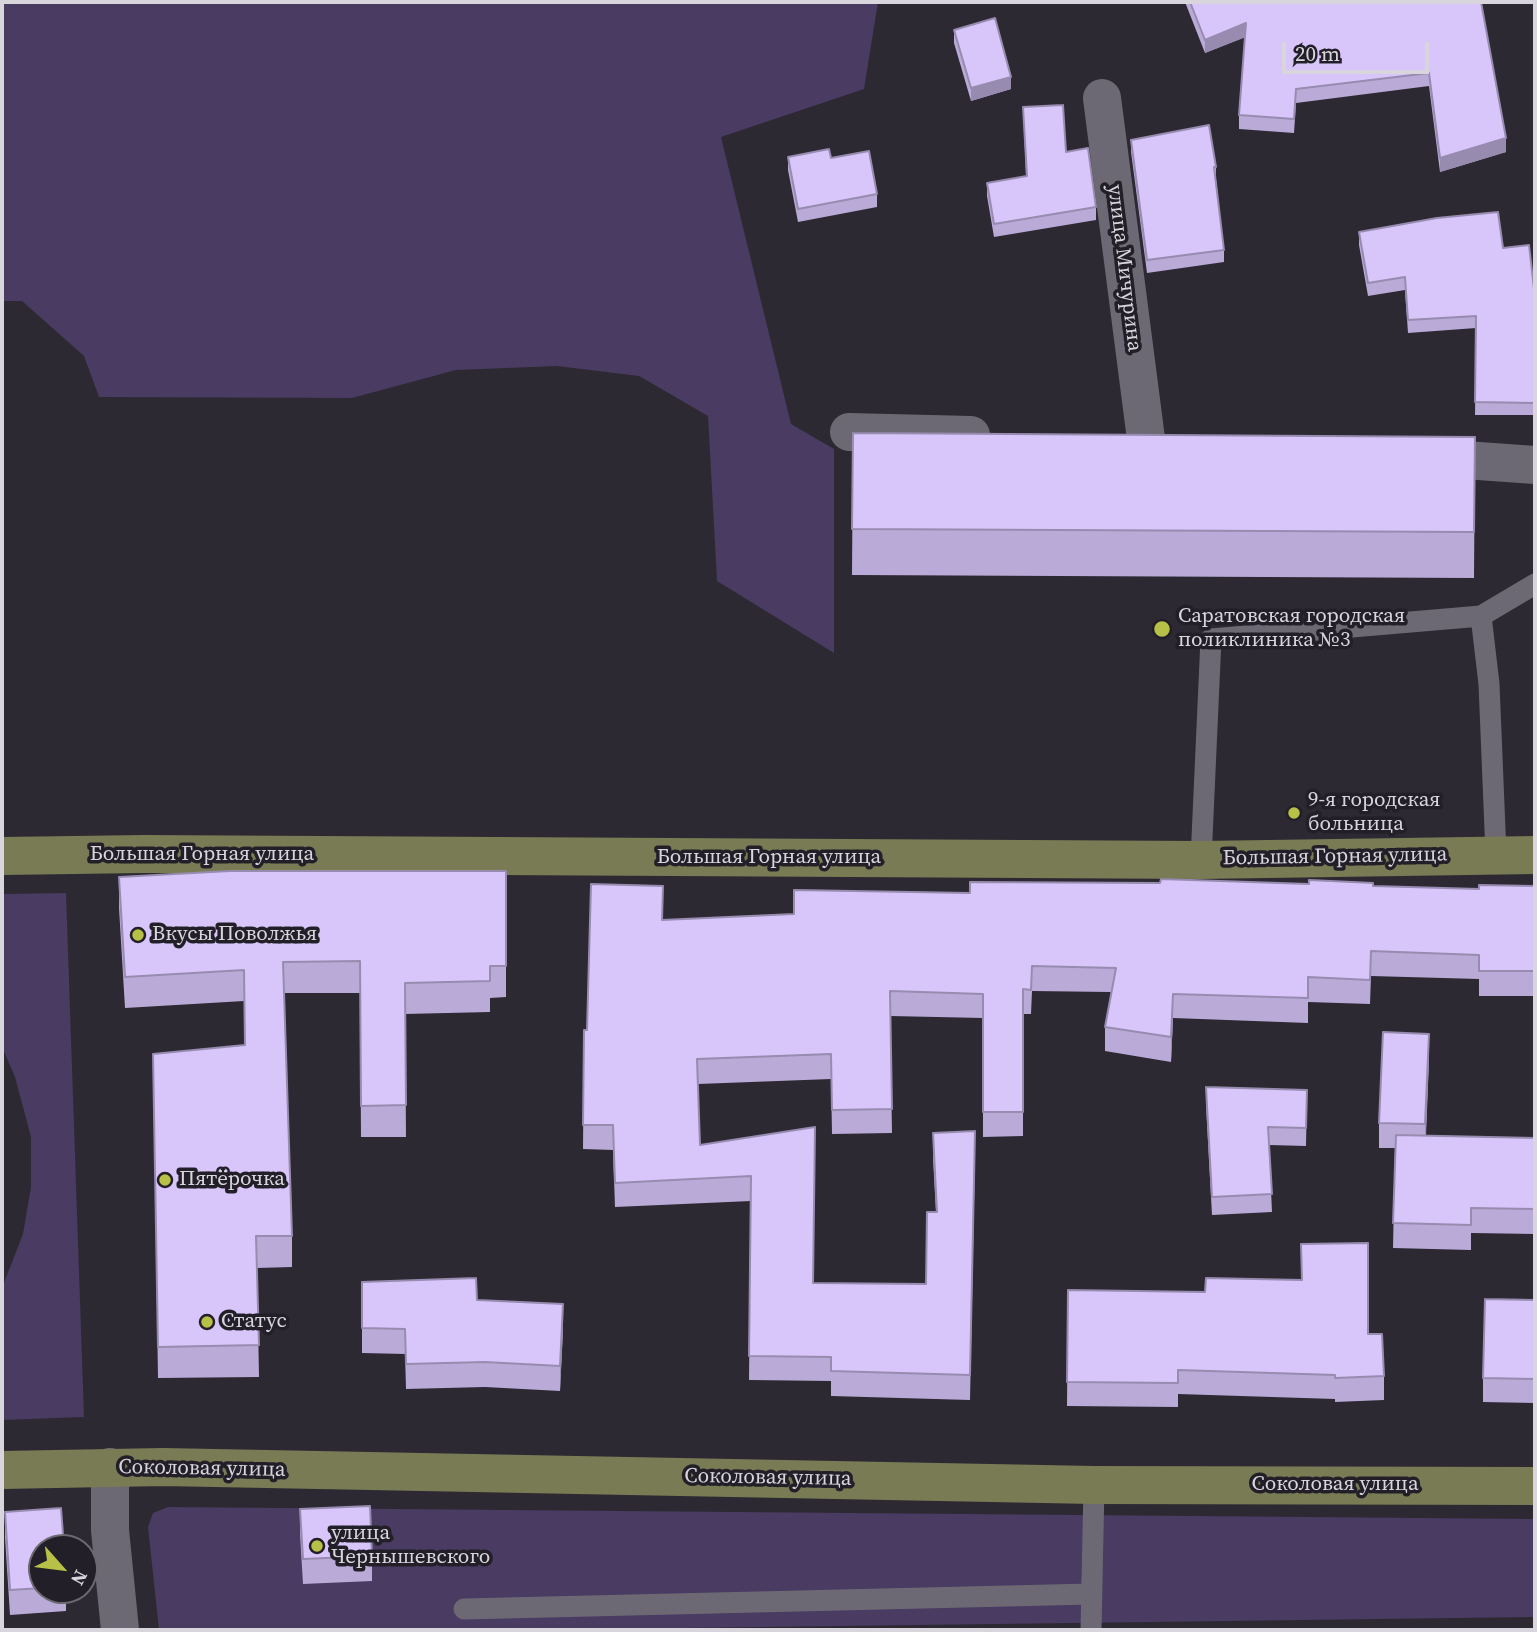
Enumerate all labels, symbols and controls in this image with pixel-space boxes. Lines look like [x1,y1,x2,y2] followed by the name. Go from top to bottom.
[1285,28,1432,72] scale bar
[1295,39,1340,68] text: 20 m
[1101,183,1147,353] street label: улица Мичурина
[1178,604,1405,654] place label: Саратовская городская поликлиника №3
[1152,619,1172,639] marker: Саратовская городская поликлиника №3
[1308,788,1441,838] place label: 9-я городская больница
[1286,805,1302,821] marker: 9-я городская больница
[90,842,314,868] street label: Большая Горная улица
[1223,842,1447,872] street label: Большая Горная улица
[657,845,881,871] street label: Большая Горная улица
[152,922,317,948] place label: Вкусы Поволжья
[130,927,146,943] marker: Вкусы Поволжья
[179,1167,285,1193] place label: Пятёрочка
[157,1172,173,1188] marker: Пятёрочка
[221,1309,287,1335] place label: Статус
[199,1314,215,1330] marker: Статус
[118,1455,286,1483] street label: Соколовая улица
[684,1464,852,1492] street label: Соколовая улица
[1251,1472,1419,1498] street label: Соколовая улица
[331,1521,490,1571] place label: улица Чернышевского
[28,1534,98,1604] north arrow
[309,1538,325,1554] marker: улица Чернышевского
[65,1566,95,1590] text: N

